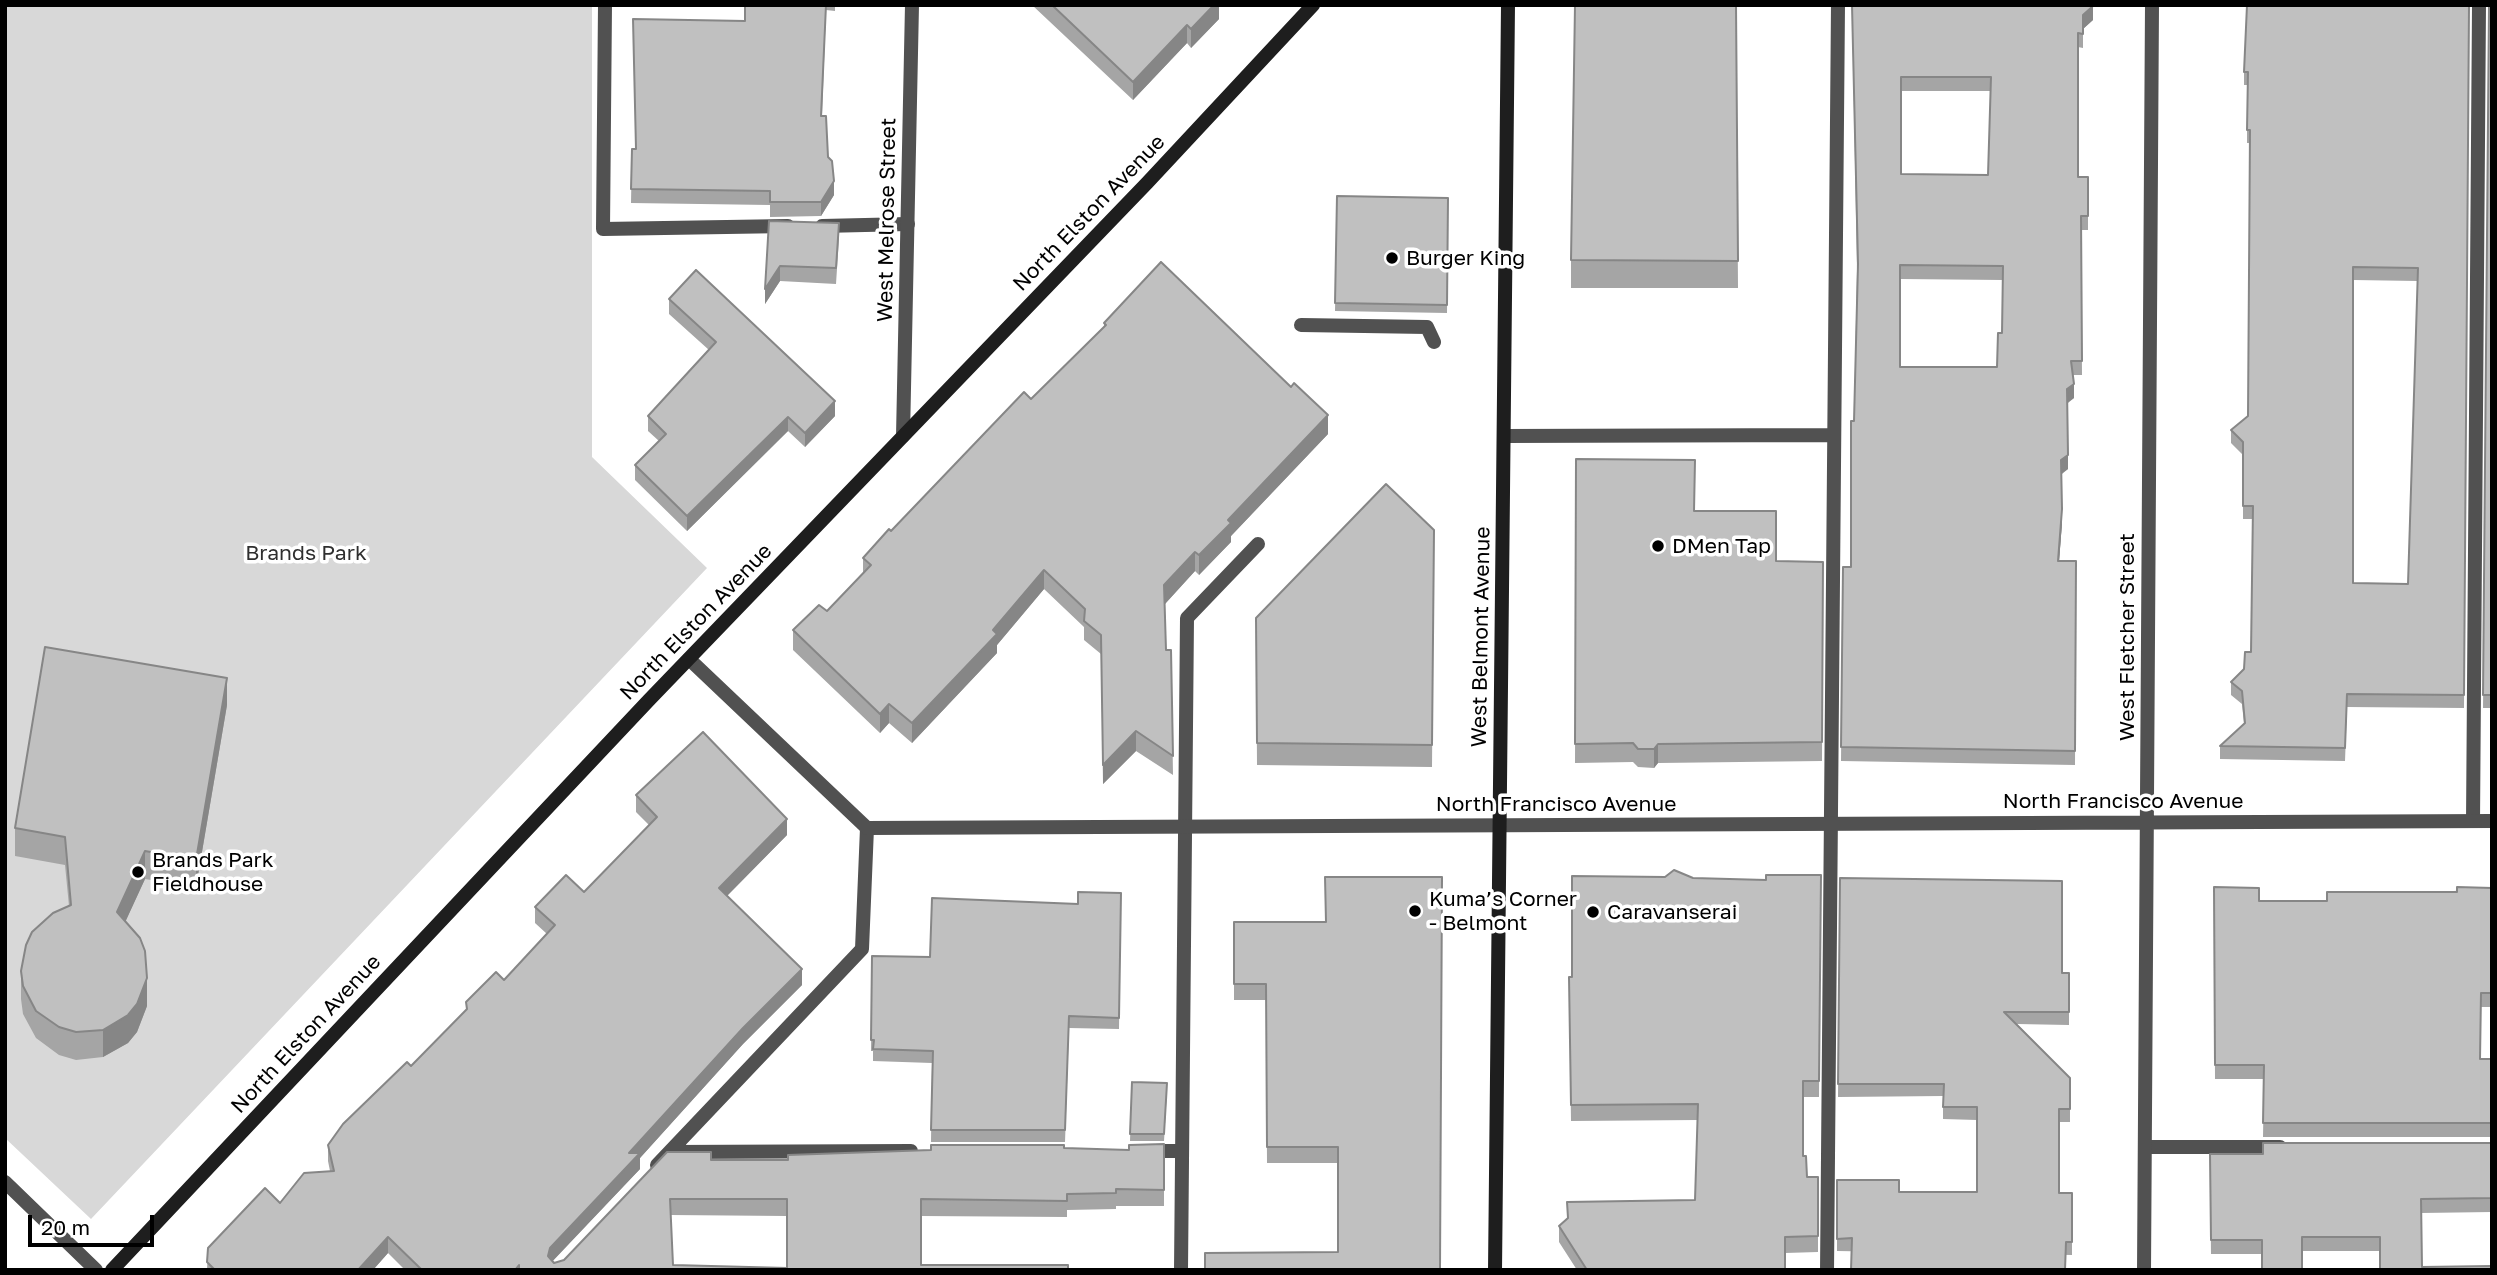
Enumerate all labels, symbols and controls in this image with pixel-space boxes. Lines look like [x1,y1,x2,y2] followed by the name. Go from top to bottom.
[873,118,901,322] street label: West Melrose Street
[1008,130,1170,296] street label: North Elston Avenue
[1406,245,1525,271] place label: Burger King
[1384,250,1400,266] marker: Burger King
[1466,526,1496,748] street label: West Belmont Avenue
[1672,533,1771,559] place label: DMen Tap
[2114,533,2140,741] street label: West Fletcher Street
[1650,538,1666,554] marker: DMen Tap
[615,539,777,705] street label: North Elston Avenue
[245,540,367,566] park label: Brands Park
[2003,788,2243,814] street label: North Francisco Avenue
[1436,791,1676,817] street label: North Francisco Avenue
[152,847,274,897] place label: Brands Park Fieldhouse
[130,864,146,880] marker: Brands Park Fieldhouse
[1429,886,1577,936] place label: Kuma’s Corner - Belmont
[1607,899,1737,925] place label: Caravanserai
[1407,903,1423,919] marker: Kuma’s Corner - Belmont
[1585,904,1601,920] marker: Caravanserai
[226,949,386,1119] street label: North Elston Avenue
[32,1202,158,1246] scale bar
[41,1214,90,1240] text: 20 m

